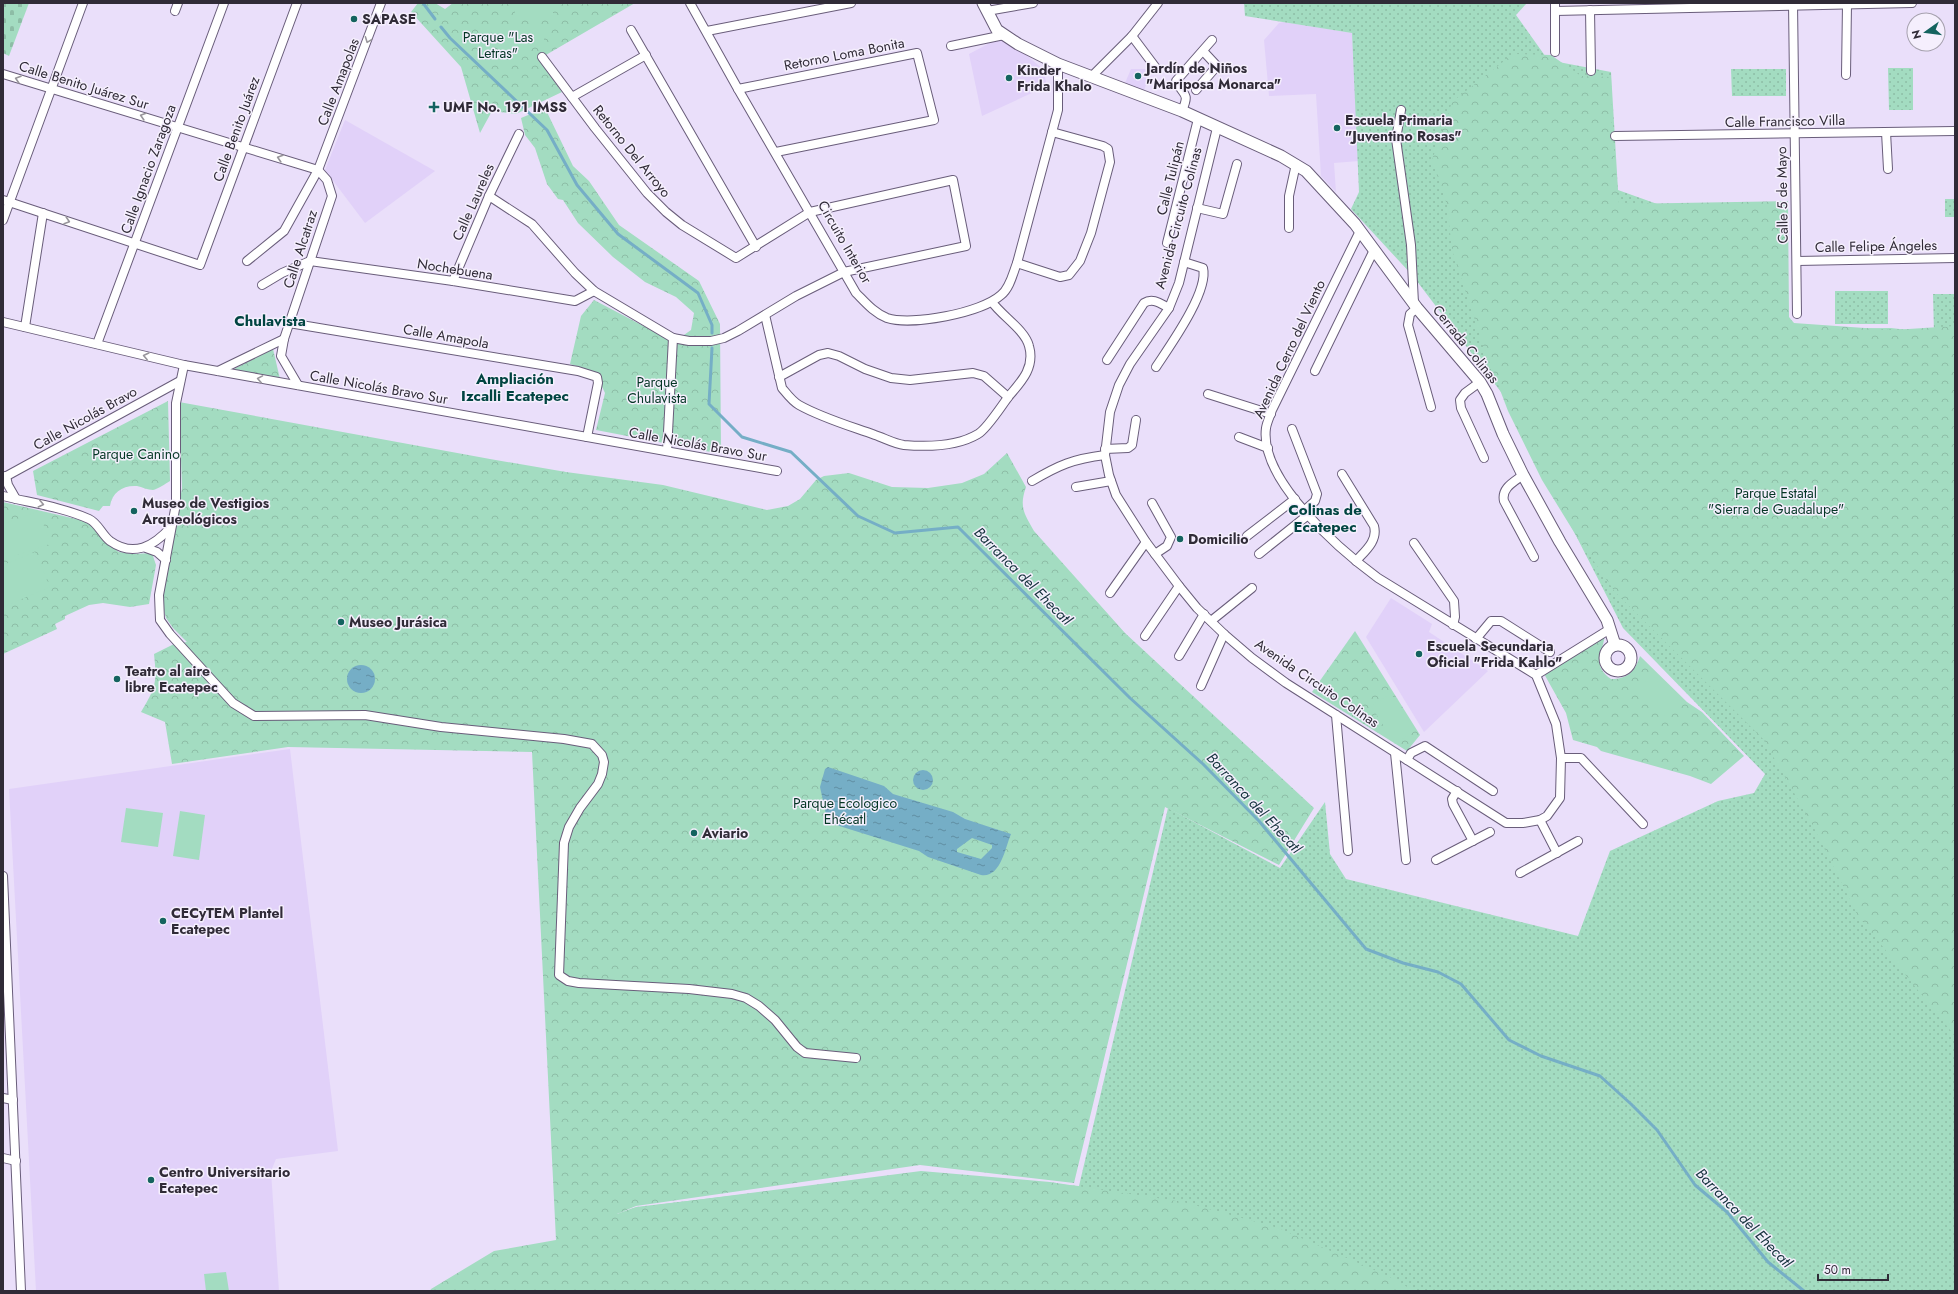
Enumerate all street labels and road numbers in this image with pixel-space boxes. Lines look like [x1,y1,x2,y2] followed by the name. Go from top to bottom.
[782,33,906,75] street label: Retorno Loma Bonita
[312,35,364,129] street label: Calle Amapolas
[17,56,152,114] street label: Calle Benito Juárez Sur
[208,73,265,185] street label: Calle Benito Juárez
[588,100,676,202] street label: Retorno Del Arroyo
[115,102,181,236] street label: Calle Ignacio Zaragoza
[1725,110,1845,132] street label: Calle Francisco Villa
[1151,139,1189,217] street label: Calle Tulipán
[1149,144,1207,291] street label: Avenida Circuito Colinas
[1771,146,1793,244] street label: Calle 5 de Mayo
[447,160,499,244] street label: Calle Laureles
[813,197,877,287] street label: Circuito Interior
[278,207,322,291] street label: Calle Alcatraz
[1815,235,1938,257] street label: Calle Felipe Ángeles
[416,253,494,285] street label: Nochebuena
[1248,276,1330,422] street label: Avenida Cerro del Viento
[1428,300,1504,388] street label: Cerrada Colinas
[402,319,490,353] street label: Calle Amapola
[308,365,450,409] street label: Calle Nicolás Bravo Sur
[30,381,141,455] street label: Calle Nicolás Bravo
[627,422,769,466] street label: Calle Nicolás Bravo Sur
[1251,634,1383,732] street label: Avenida Circuito Colinas

